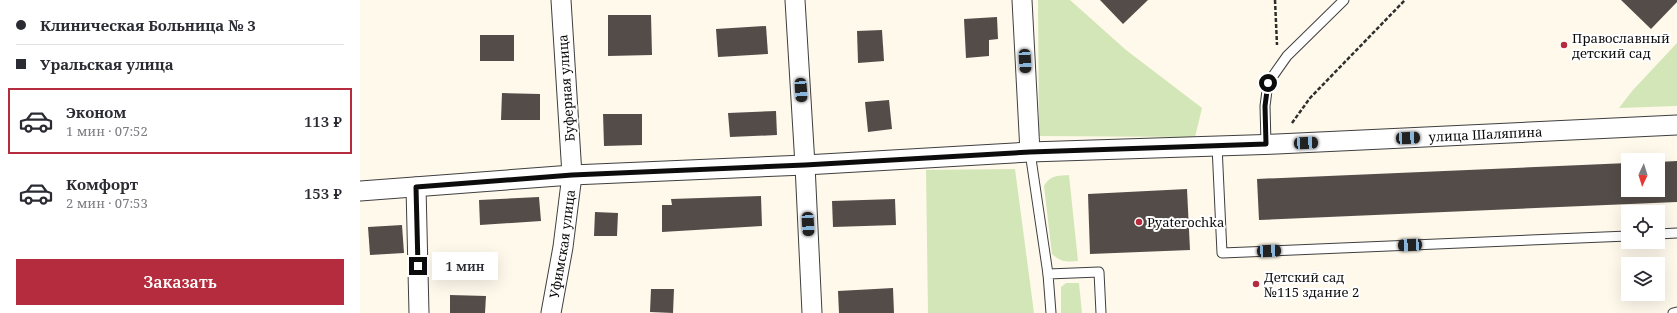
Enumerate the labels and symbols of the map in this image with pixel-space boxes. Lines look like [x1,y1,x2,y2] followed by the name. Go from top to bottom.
[1572,29,1670,62] place label: Православный детский сад
[553,34,579,142] street label: Буферная улица
[1559,40,1569,50] marker: Православный детский сад
[1018,49,1032,73] car
[1259,74,1277,92] route start
[794,78,808,102] car
[1428,122,1543,146] street label: улица Шаляпина
[1396,131,1420,145] car
[1294,136,1318,150] car
[1621,153,1665,197] north arrow
[545,188,579,300] street label: Уфимская улица
[801,212,815,236] car
[1147,213,1224,231] place label: Pyaterochka
[1134,217,1144,227] marker: Pyaterochka
[1398,238,1422,252] car
[1257,244,1281,258] car
[432,252,498,280] callout: 1 мин
[409,257,427,275] route end
[1264,268,1359,301] place label: Детский сад №115 здание 2
[1251,279,1261,289] marker: Детский сад №115 здание 2

